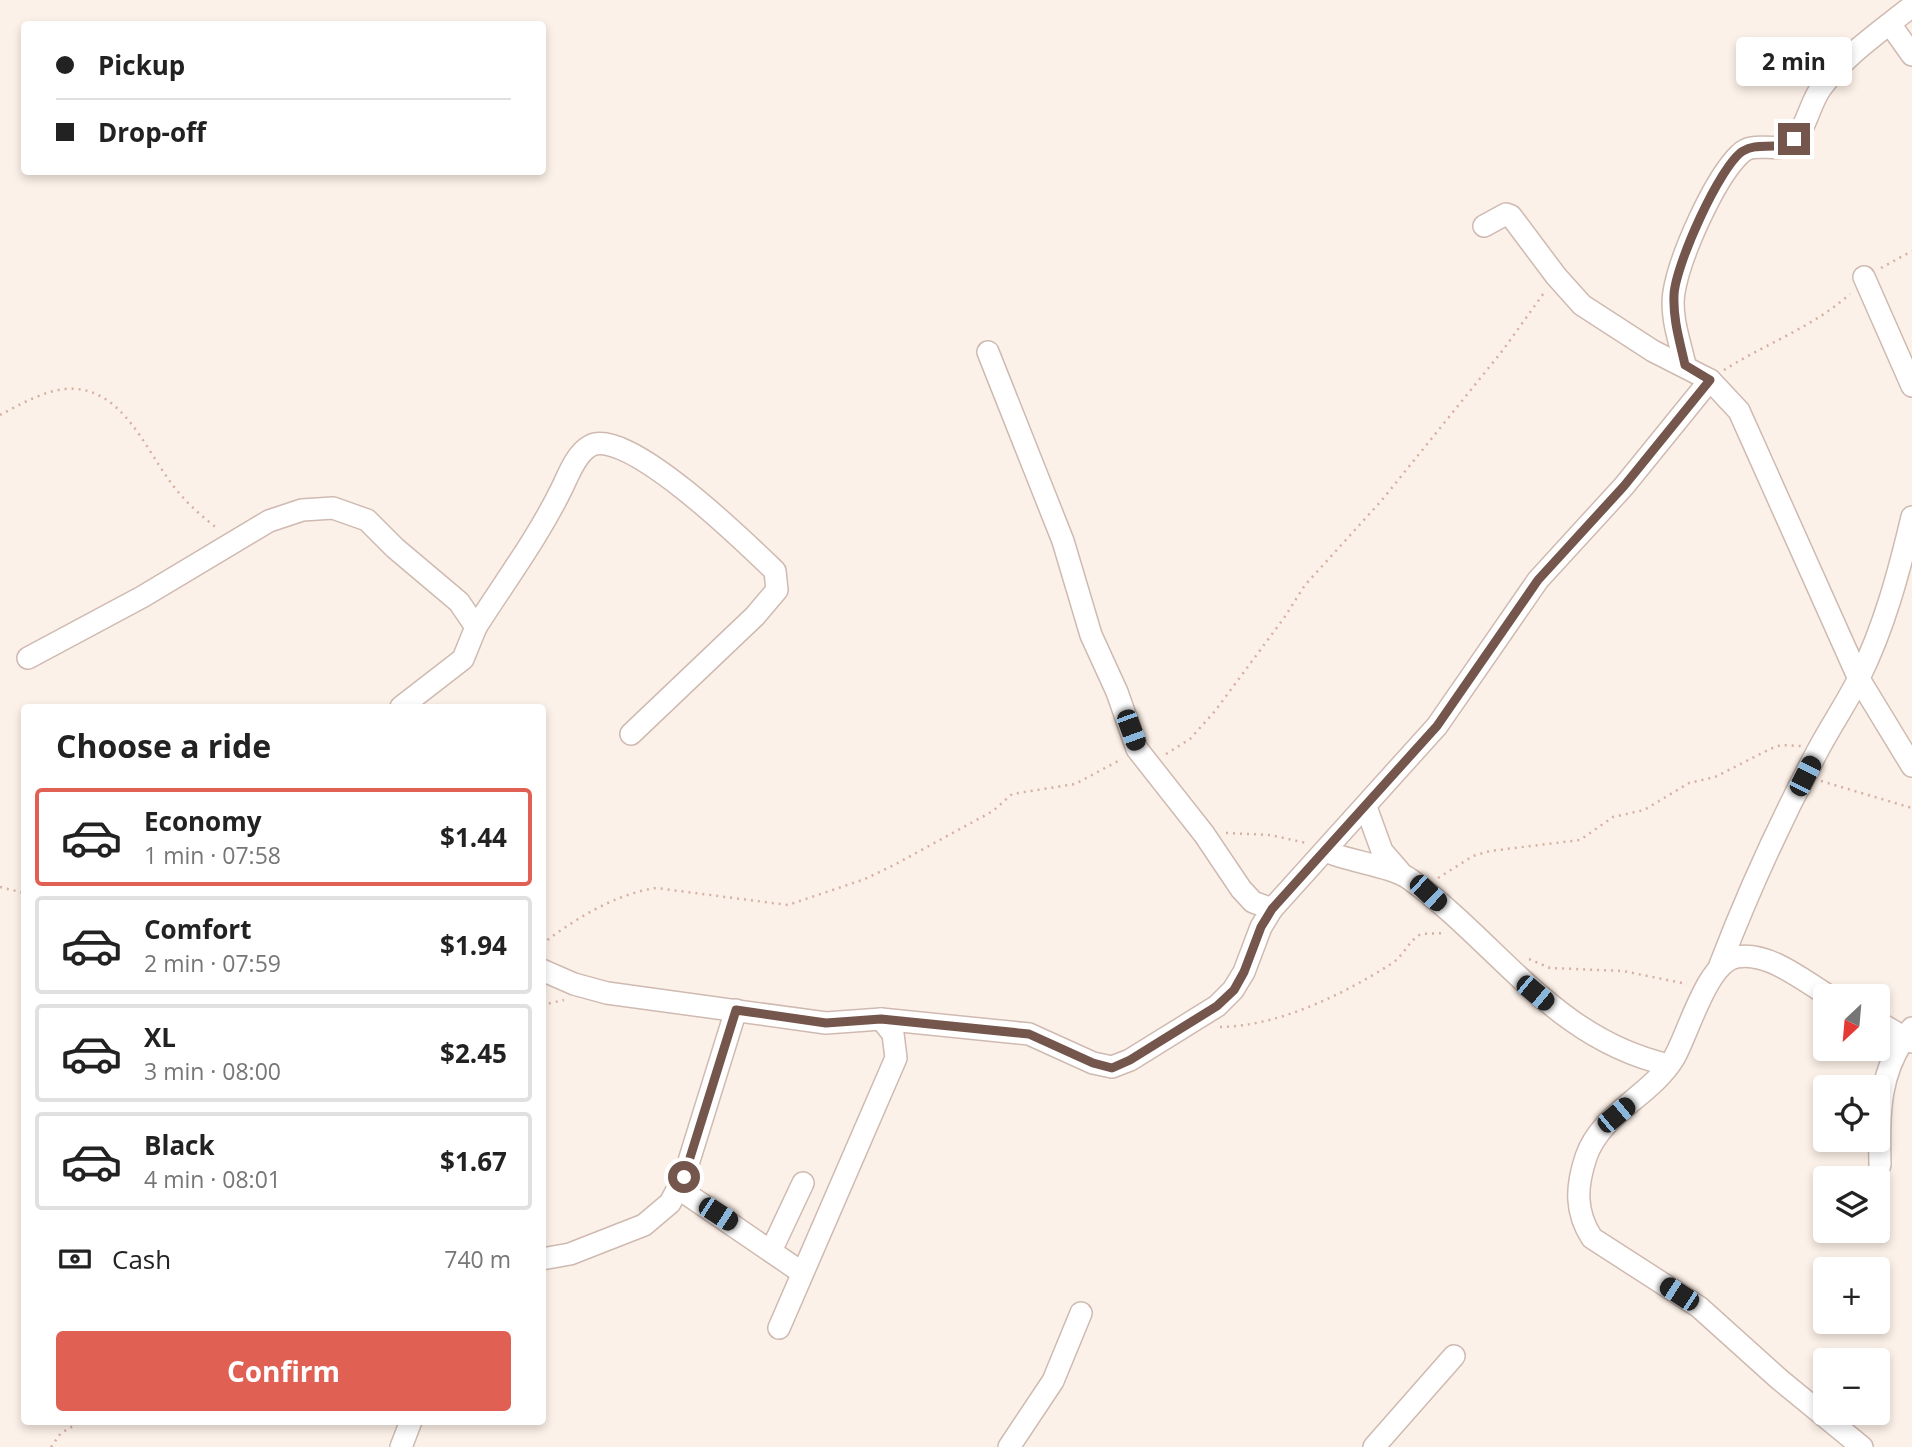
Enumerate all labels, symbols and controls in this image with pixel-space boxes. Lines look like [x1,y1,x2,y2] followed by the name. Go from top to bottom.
[1736,38,1852,86] callout: 2 min
[1762,45,1826,77] text: 2 min
[98,47,185,83] text: Pickup
[98,114,206,150] text: Drop-off
[1778,123,1810,155] route end
[1114,707,1149,753] car
[56,724,271,767] text: Choose a ride
[1787,753,1824,799] car
[144,803,262,839] text: Economy
[60,806,123,869] icon: car
[440,819,507,855] text: $1.44
[144,839,281,871] text: 1 min · 07:58
[1406,871,1451,915] car
[144,911,251,947] text: Comfort
[60,914,123,977] icon: car
[440,927,507,963] text: $1.94
[144,947,281,979] text: 2 min · 07:59
[1513,971,1558,1015] car
[1813,984,1890,1060] north arrow
[1813,984,1890,1425] map controls
[144,1019,176,1055] text: XL
[60,1022,123,1085] icon: car
[440,1035,507,1071] text: $2.45
[144,1055,281,1087] text: 3 min · 08:00
[1813,1075,1890,1152] button: locate
[1594,1093,1639,1137] car
[144,1127,215,1163] text: Black
[60,1130,123,1193] icon: car
[440,1143,507,1179] text: $1.67
[668,1161,700,1193] route start
[144,1163,281,1195] text: 4 min · 08:01
[1813,1166,1890,1243] button: layers
[695,1194,742,1234] car
[56,1240,94,1278] icon: cash
[112,1241,171,1277] text: Cash
[444,1243,511,1275] text: 740 m
[1813,1257,1890,1334] button: +
[1656,1274,1703,1314] car
[56,1331,511,1411] button: Confirm
[1813,1348,1890,1425] button: −

